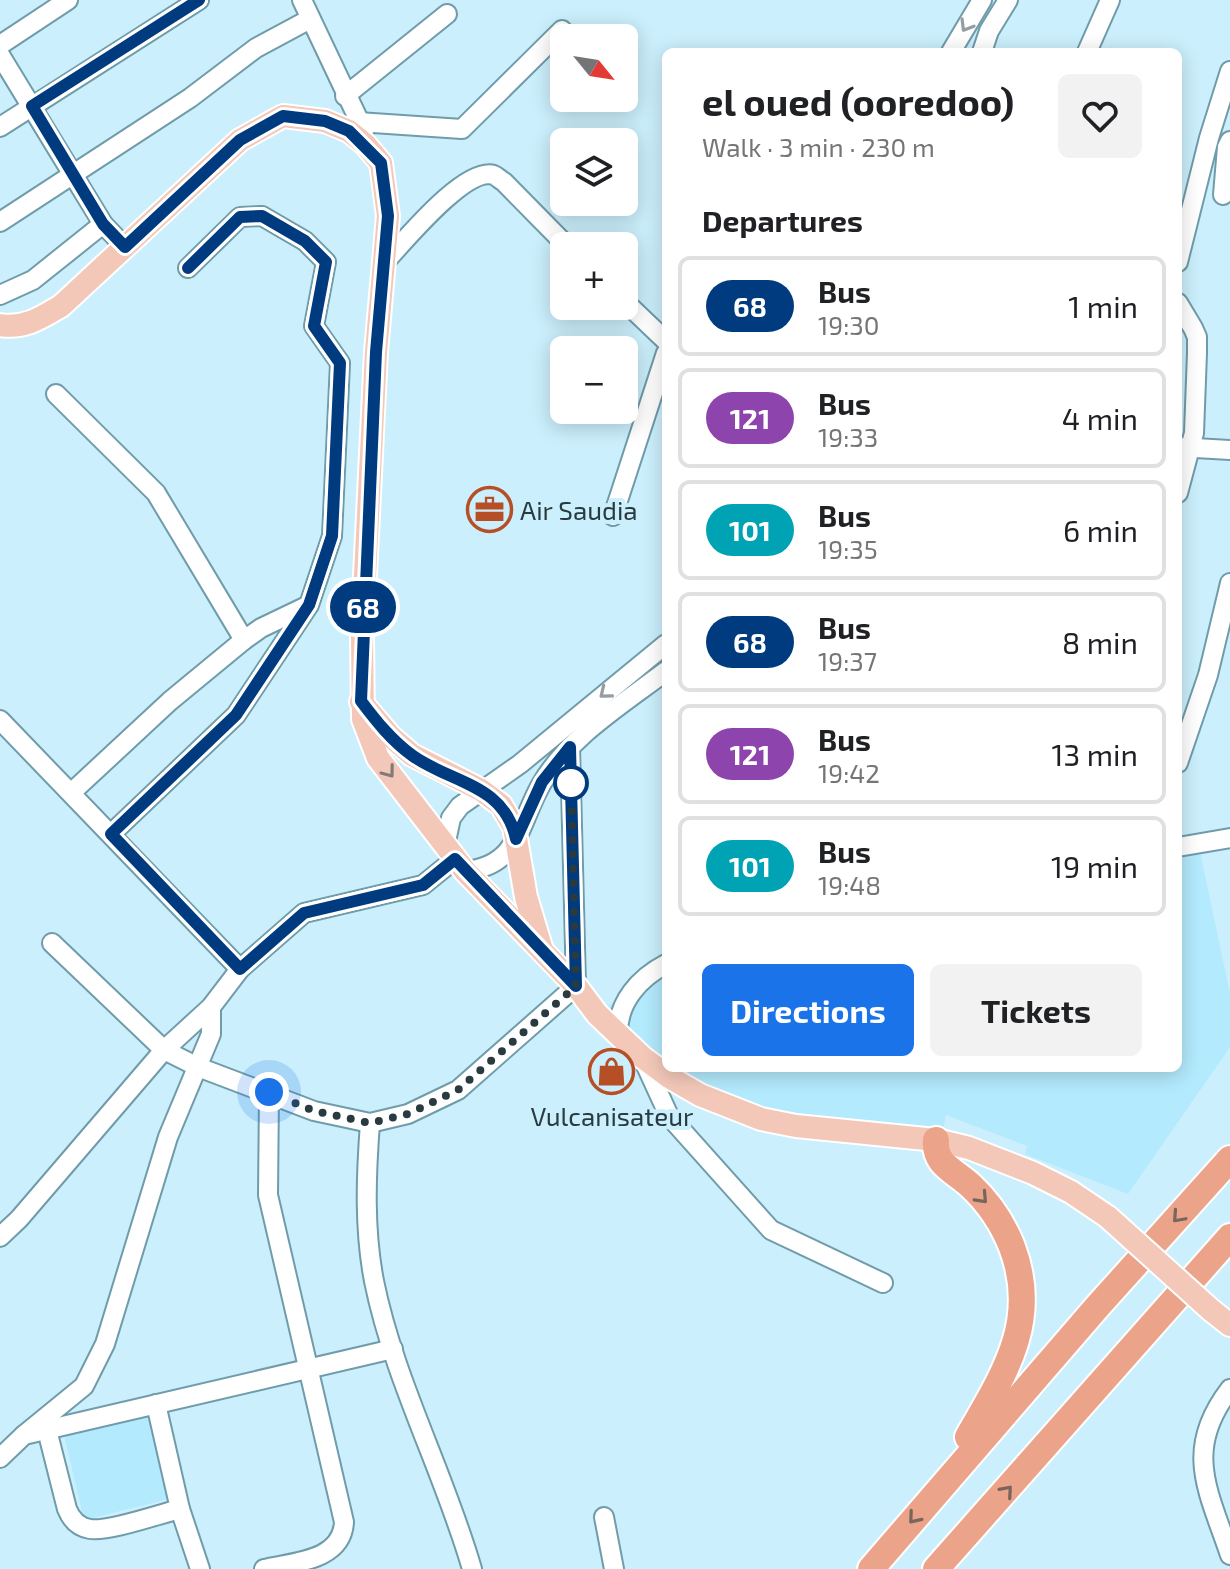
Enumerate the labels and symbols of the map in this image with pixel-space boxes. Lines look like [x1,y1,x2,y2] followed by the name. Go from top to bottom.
[960,17,976,32] one-way arrow
[550,24,638,112] north arrow
[465,485,513,533] office icon: Air Saudia
[520,494,638,525] place label: Air Saudia
[327,581,399,633] line badge: 68
[600,683,614,698] one-way arrow
[379,763,393,778] one-way arrow
[554,766,588,800] unlabelled marker
[588,1048,636,1096] shop icon: Vulcanisateur
[249,1072,289,1112] your location
[531,1100,693,1131] place label: Vulcanisateur
[972,1188,986,1203] one-way arrow
[1172,1208,1187,1222] one-way arrow
[997,1485,1012,1500] one-way arrow
[909,1509,924,1523] one-way arrow

